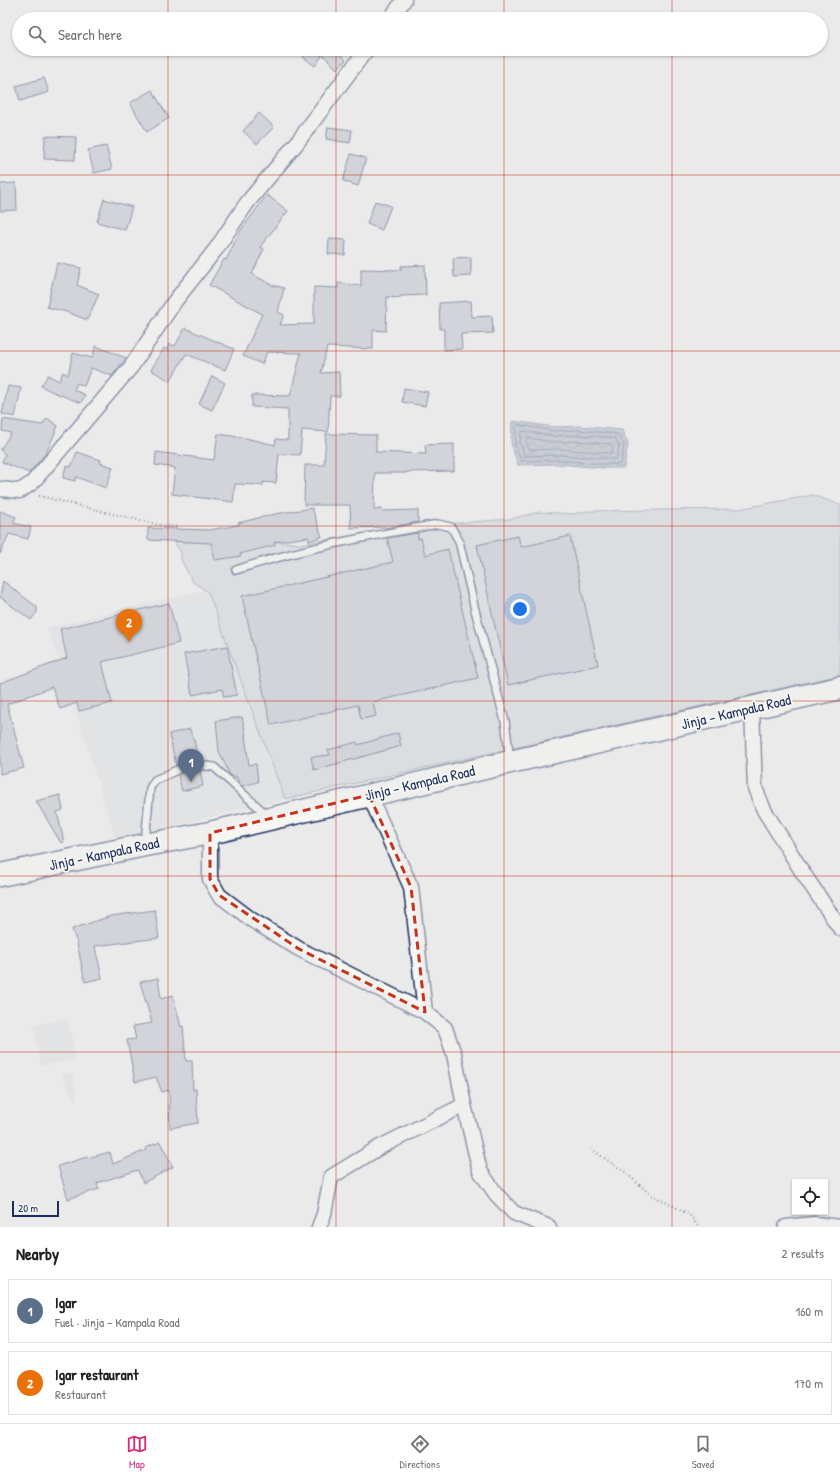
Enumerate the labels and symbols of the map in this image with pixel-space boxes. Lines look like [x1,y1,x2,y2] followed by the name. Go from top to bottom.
[510,599,530,619] your location
[116,609,142,642] pin: 2
[679,689,793,734] street label: Jinja - Kampala Road
[178,749,204,782] pin: 1
[363,760,477,805] street label: Jinja - Kampala Road
[47,832,161,875] street label: Jinja - Kampala Road
[12,1199,59,1218] scale bar

